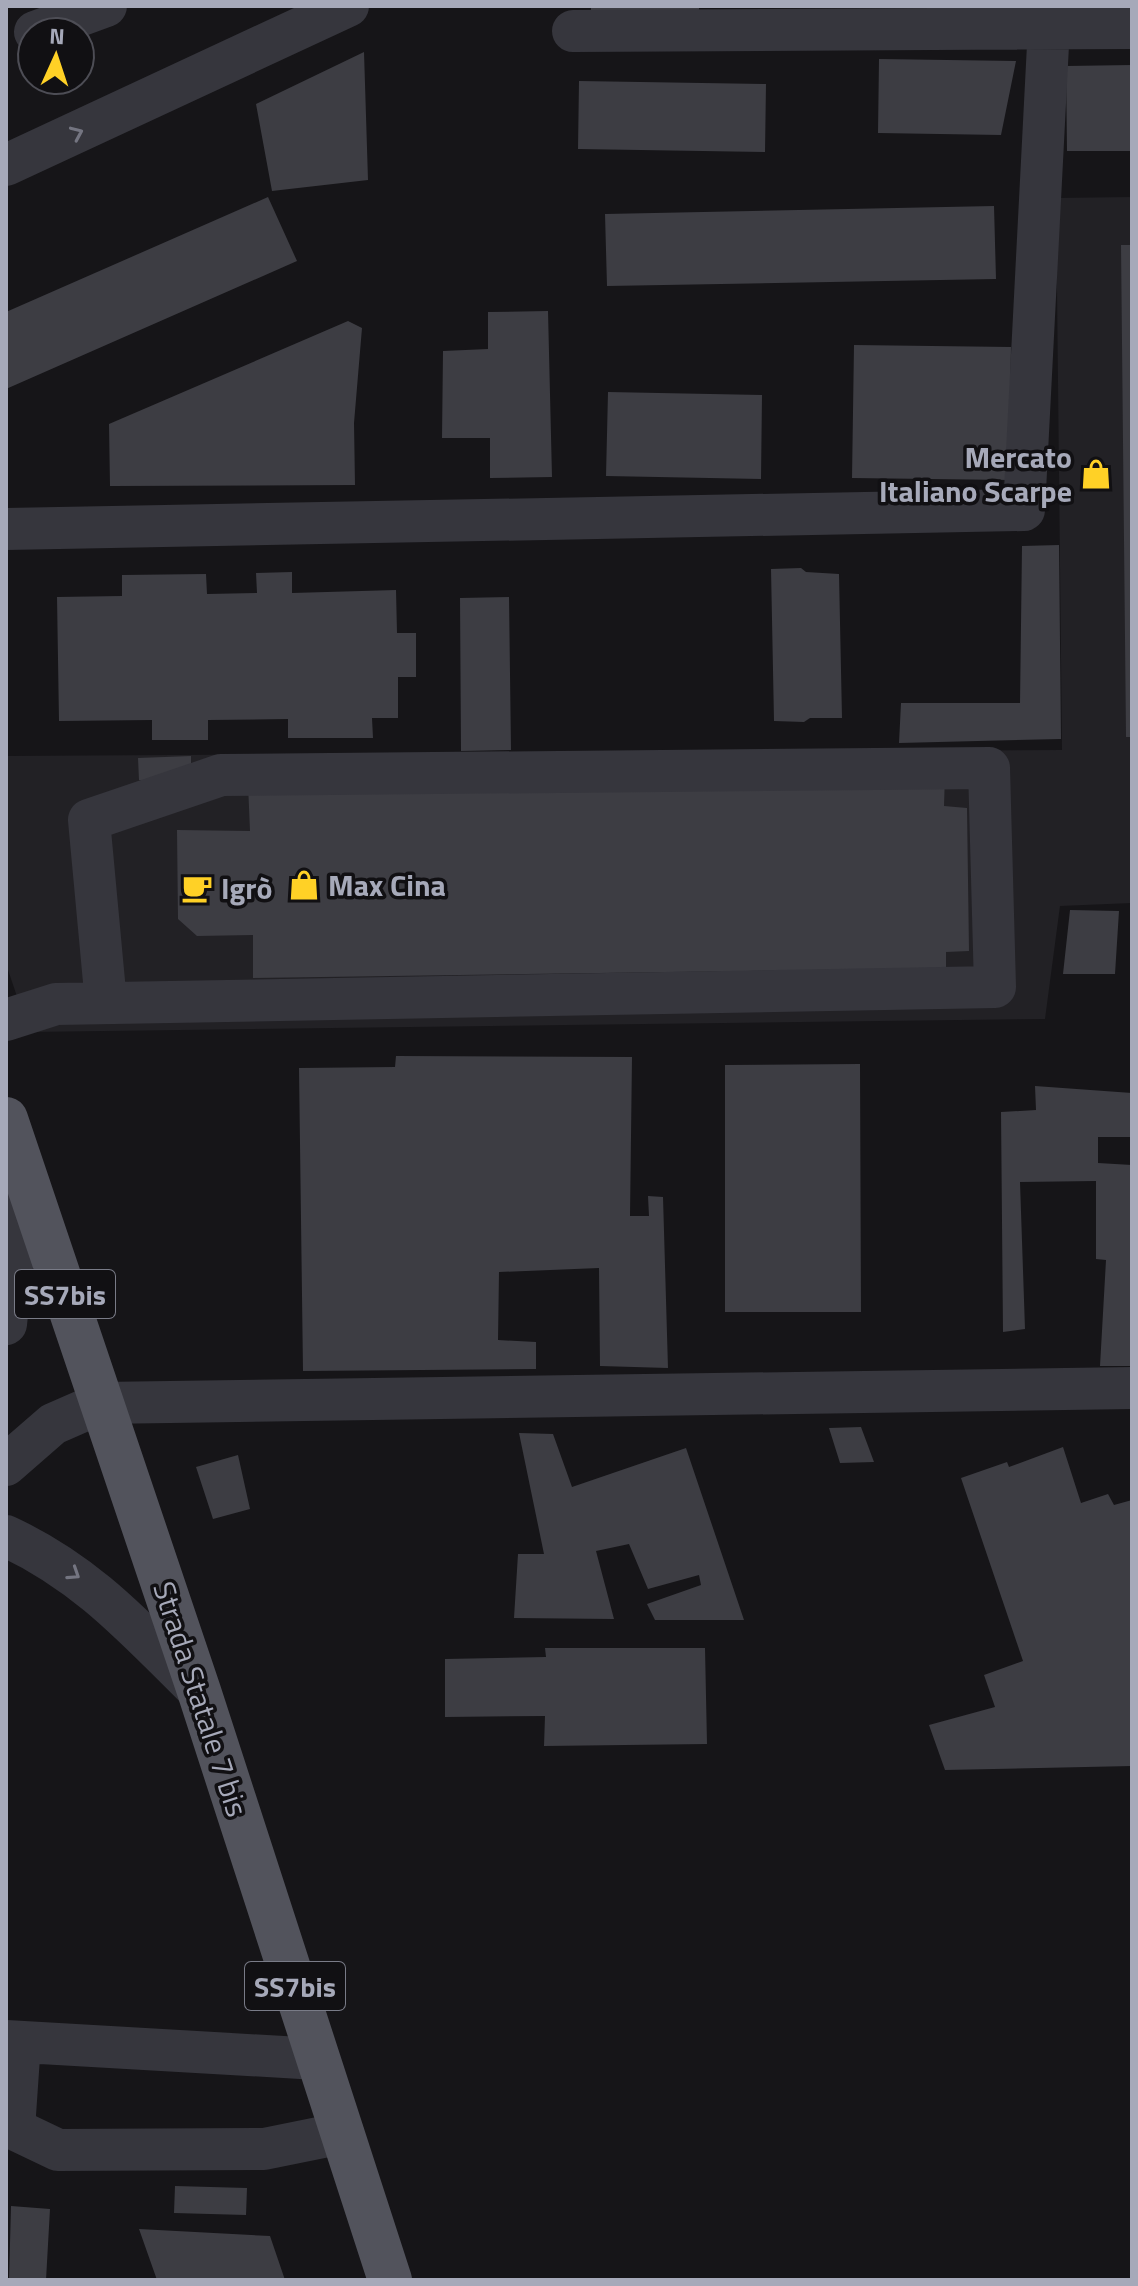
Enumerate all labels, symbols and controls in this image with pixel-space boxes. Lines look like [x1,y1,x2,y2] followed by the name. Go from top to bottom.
[16,16,96,96] north arrow
[49,19,66,53] text: N
[69,127,83,143] one-way arrow
[879,434,1072,514] place label: Mercato Italiano Scarpe
[1079,457,1113,491] shop icon: Mercato Italiano Scarpe
[328,862,446,908] place label: Max Cina
[221,865,272,911] place label: Igrò
[287,868,321,902] shop icon: Max Cina
[180,871,214,905] cafe icon: Igrò
[15,1270,115,1318] road number: SS7bis
[65,1564,80,1579] one-way arrow
[141,1575,261,1823] street label: Strada Statale 7 bis
[245,1962,345,2010] road number: SS7bis

